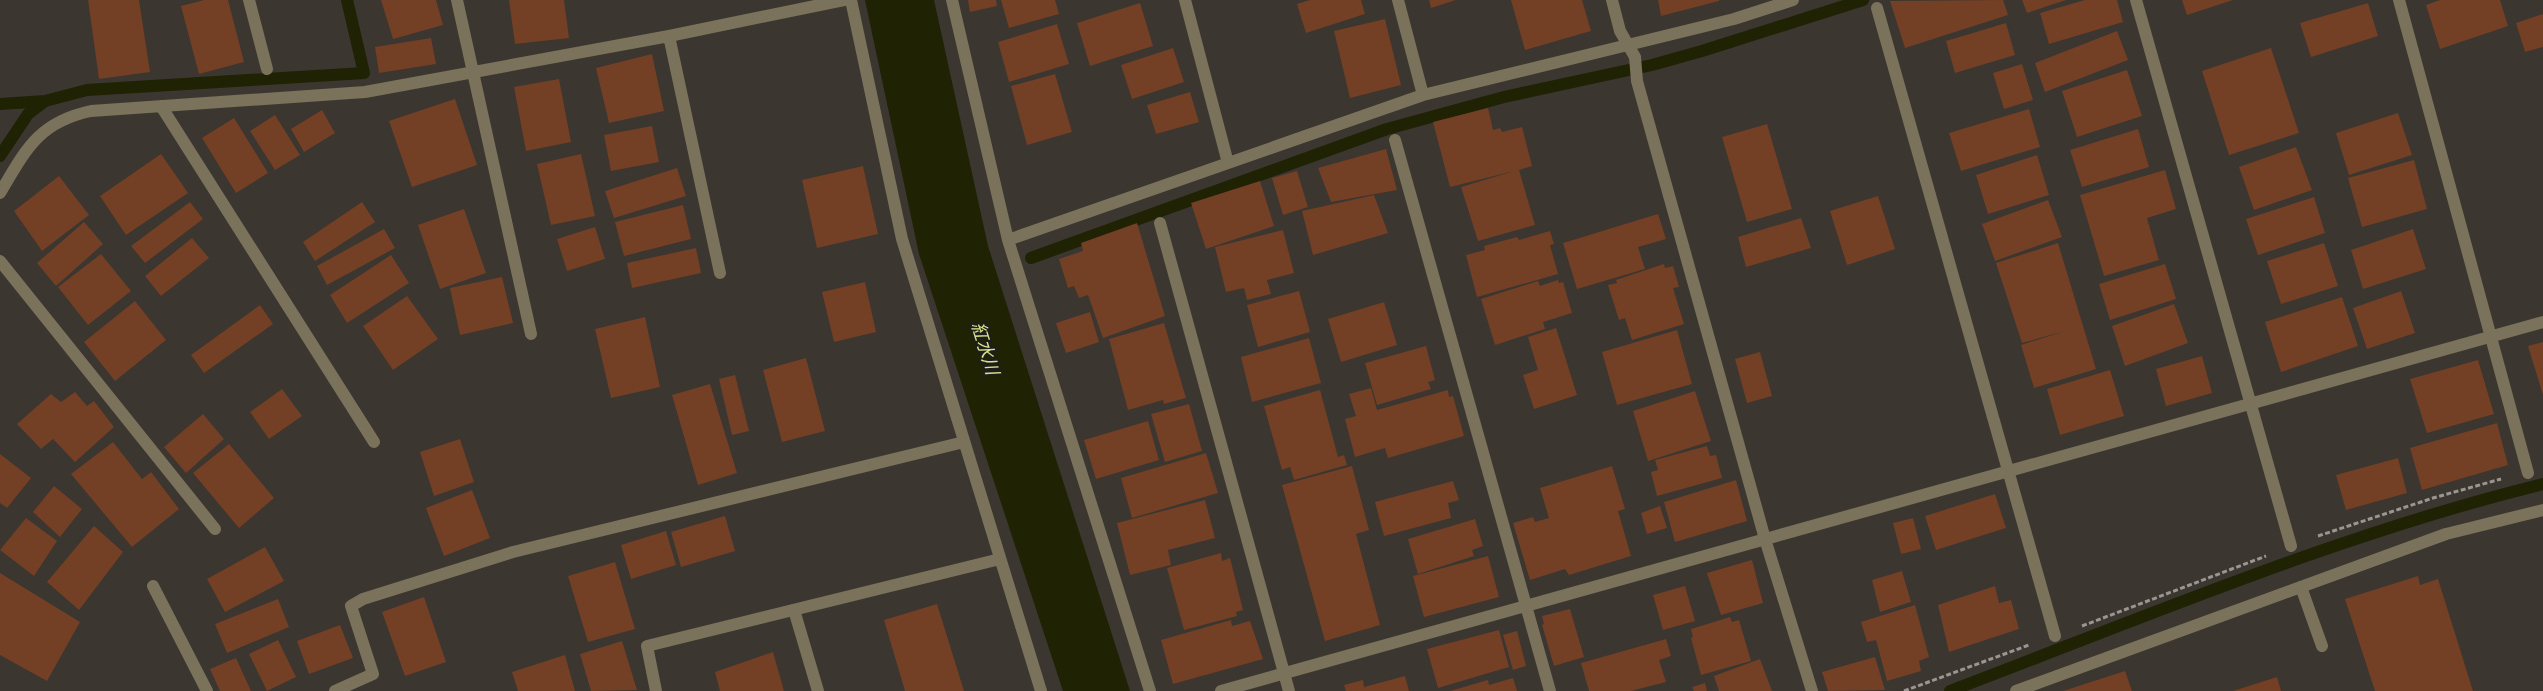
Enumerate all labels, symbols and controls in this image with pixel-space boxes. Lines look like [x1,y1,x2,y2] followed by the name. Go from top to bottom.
[968,319,1005,379] water label: 紅水川

